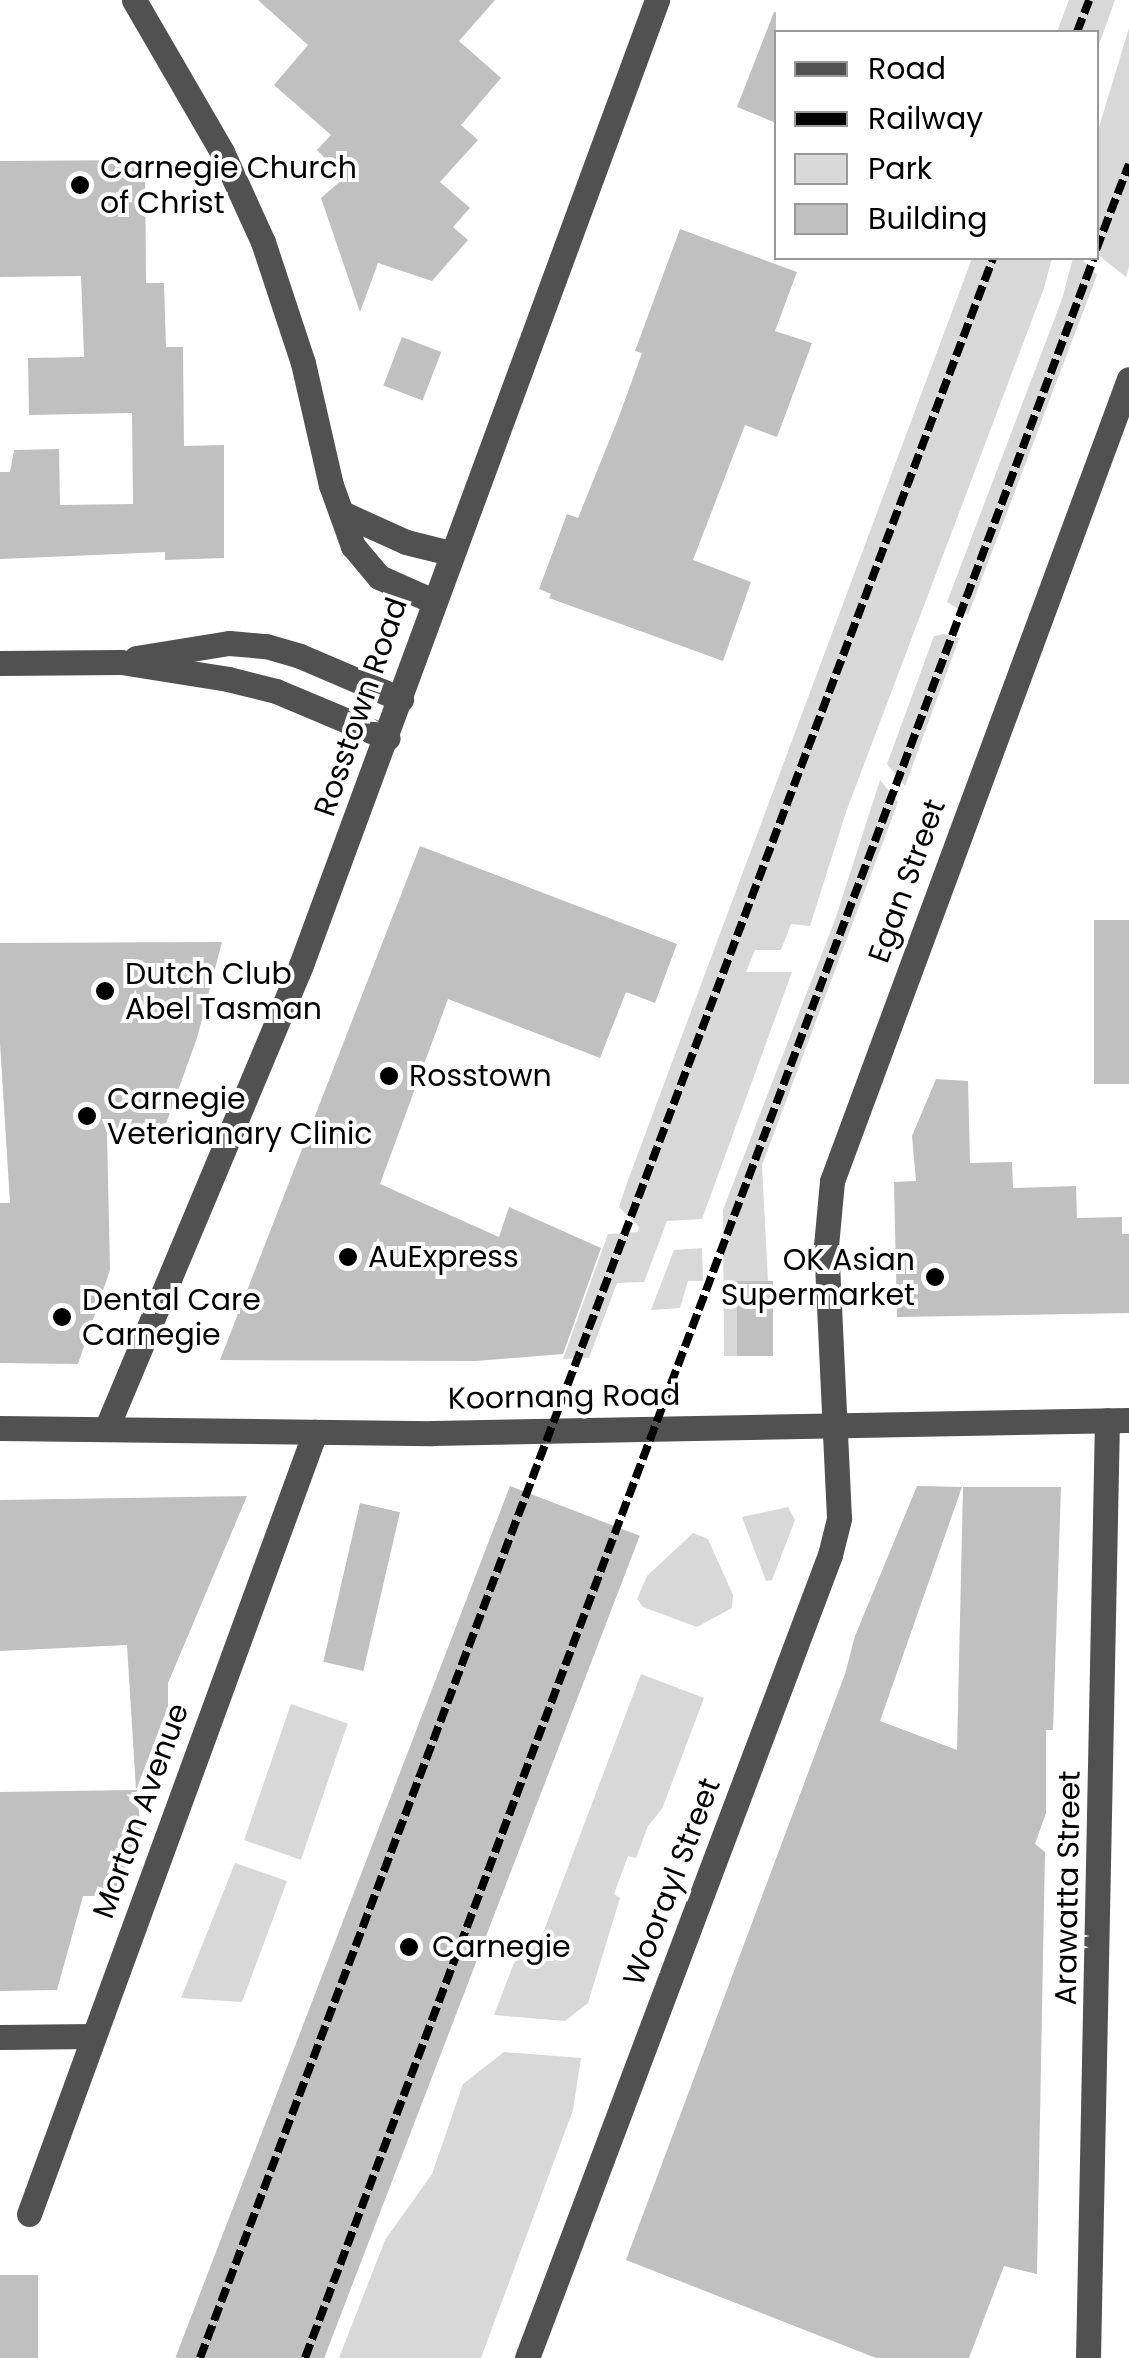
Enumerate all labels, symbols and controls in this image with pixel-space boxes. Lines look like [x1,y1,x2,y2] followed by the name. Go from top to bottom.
[774,30,1099,260] legend
[868,47,946,90] text: Road
[868,97,983,140] text: Railway
[868,147,932,190] text: Park
[100,150,357,220] place label: Carnegie Church of Christ
[69,174,91,196] marker: Carnegie Church of Christ
[868,197,988,240] text: Building
[307,593,415,821] street label: Rosstown Road
[861,794,953,968] street label: Egan Street
[125,956,322,1026] place label: Dutch Club Abel Tasman
[94,980,116,1002] marker: Dutch Club Abel Tasman
[409,1058,552,1094] place label: Rosstown
[378,1065,400,1087] marker: Rosstown
[107,1081,373,1152] place label: Carnegie Veterianary Clinic
[76,1105,98,1127] marker: Carnegie Veterianary Clinic
[368,1239,519,1275] place label: AuExpress
[721,1242,915,1312] place label: OK Asian Supermarket
[337,1246,359,1268] marker: AuExpress
[924,1266,946,1288] marker: OK Asian Supermarket
[82,1282,261,1352] place label: Dental Care Carnegie
[51,1306,73,1328] marker: Dental Care Carnegie
[447,1377,681,1417] street label: Koornang Road
[85,1699,197,1923] street label: Morton Avenue
[1048,1770,1088,2006] street label: Arawatta Street
[616,1773,728,1991] street label: Woorayl Street
[432,1929,571,1965] place label: Carnegie
[396,1934,422,1960] marker: Carnegie

